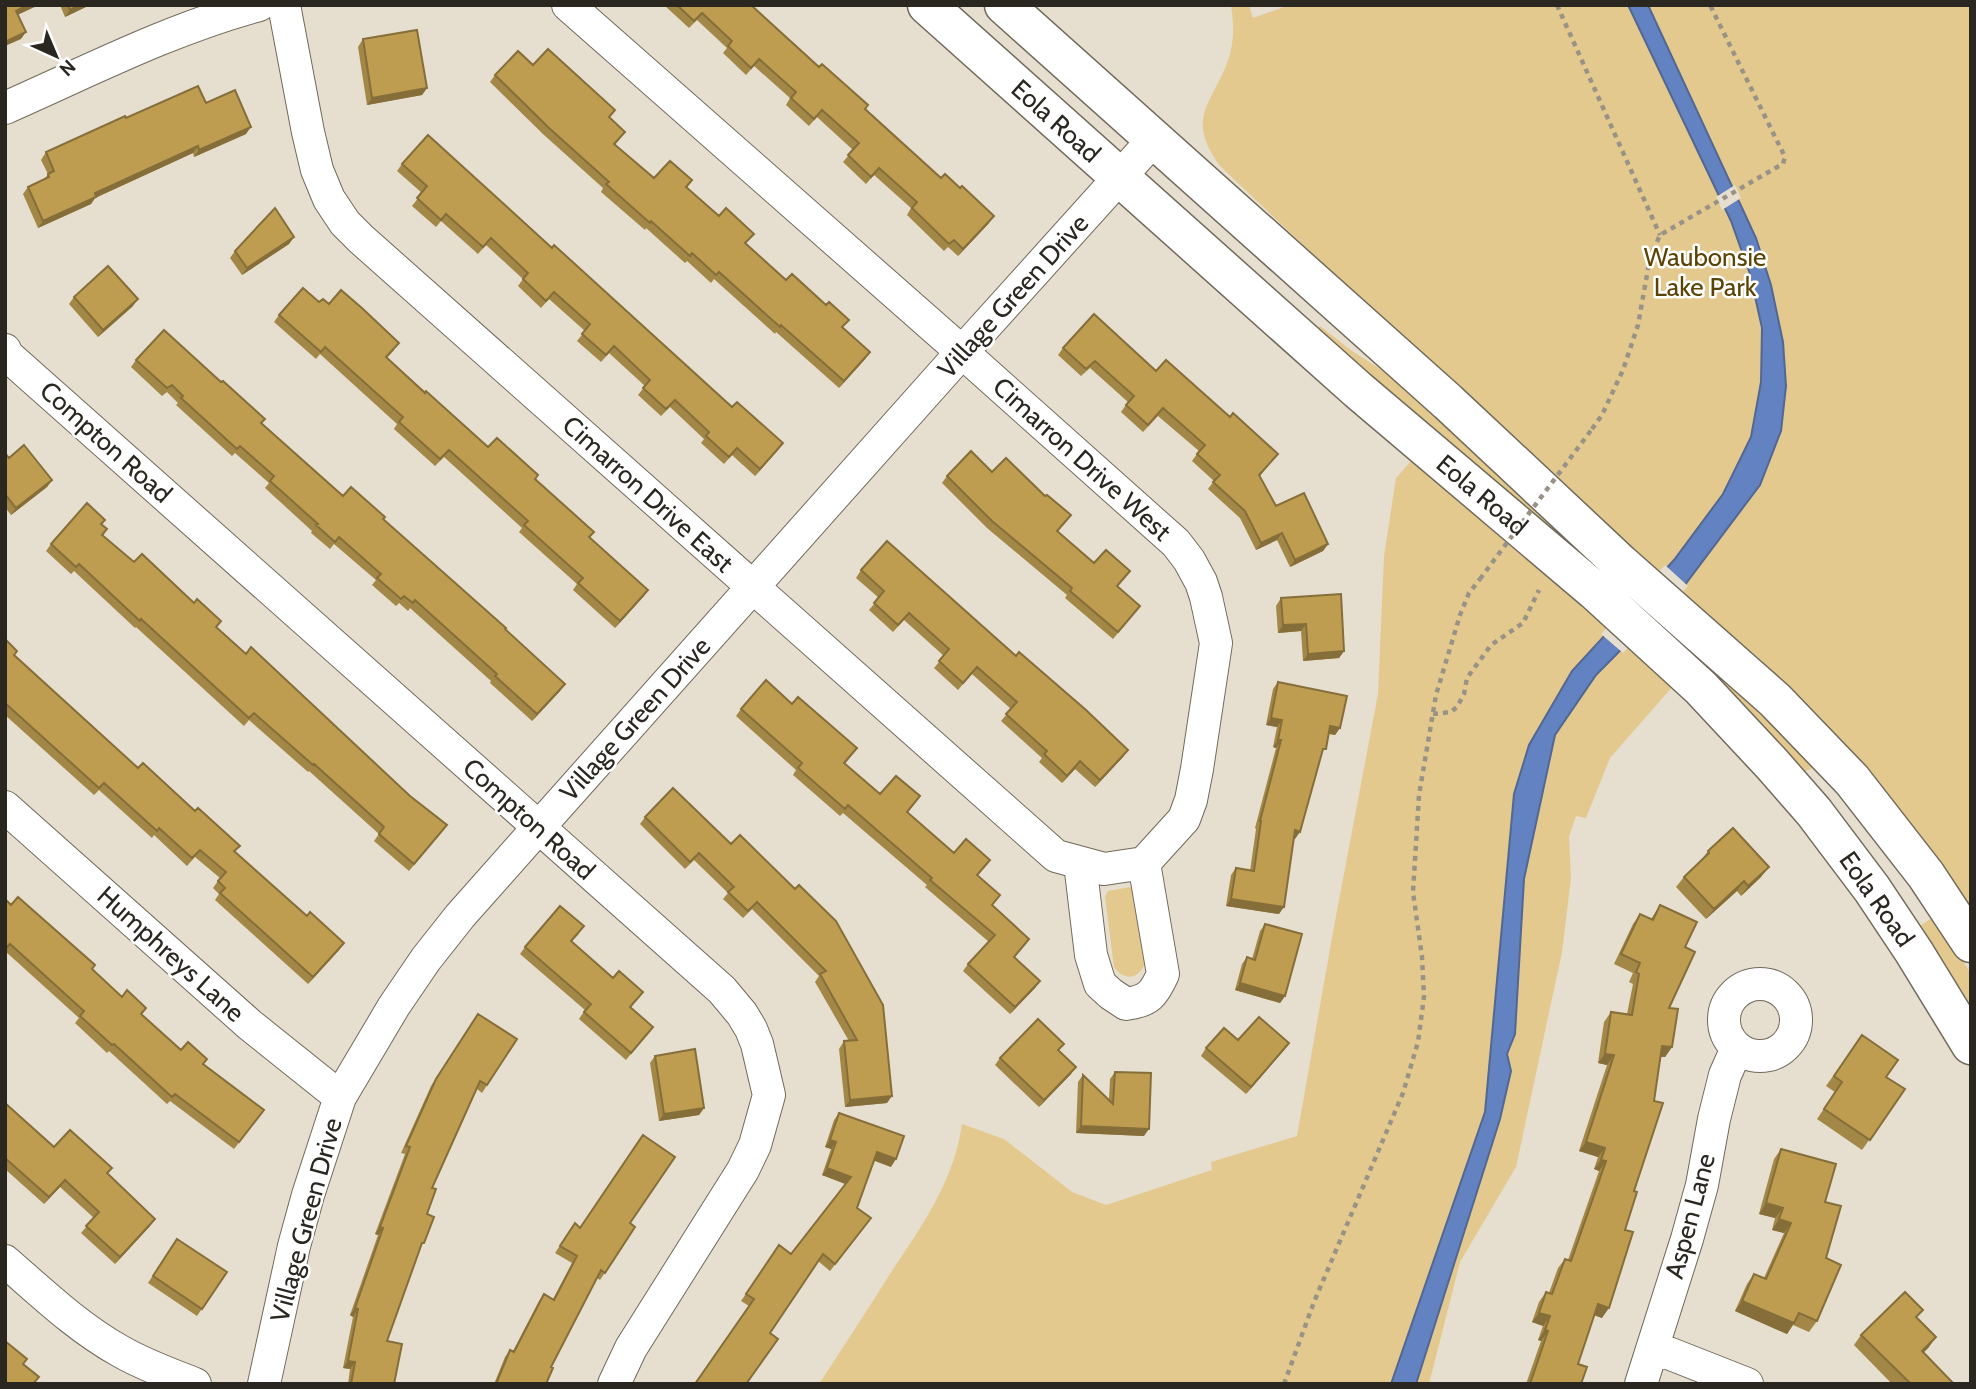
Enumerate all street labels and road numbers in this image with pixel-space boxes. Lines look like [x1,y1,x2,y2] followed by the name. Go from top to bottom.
[1005,73,1107,169] street label: Eola Road
[931,207,1095,385] street label: Village Green Drive
[986,370,1178,548] street label: Cimarron Drive West
[33,374,179,510] street label: Compton Road
[556,409,740,579] street label: Cimarron Drive East
[1430,448,1534,542] street label: Eola Road
[553,630,717,808] street label: Village Green Drive
[456,751,602,887] street label: Compton Road
[1833,845,1921,953] street label: Eola Road
[91,880,251,1028] street label: Humphreys Lane
[263,1114,349,1326] street label: Village Green Drive
[1658,1150,1722,1282] street label: Aspen Lane

